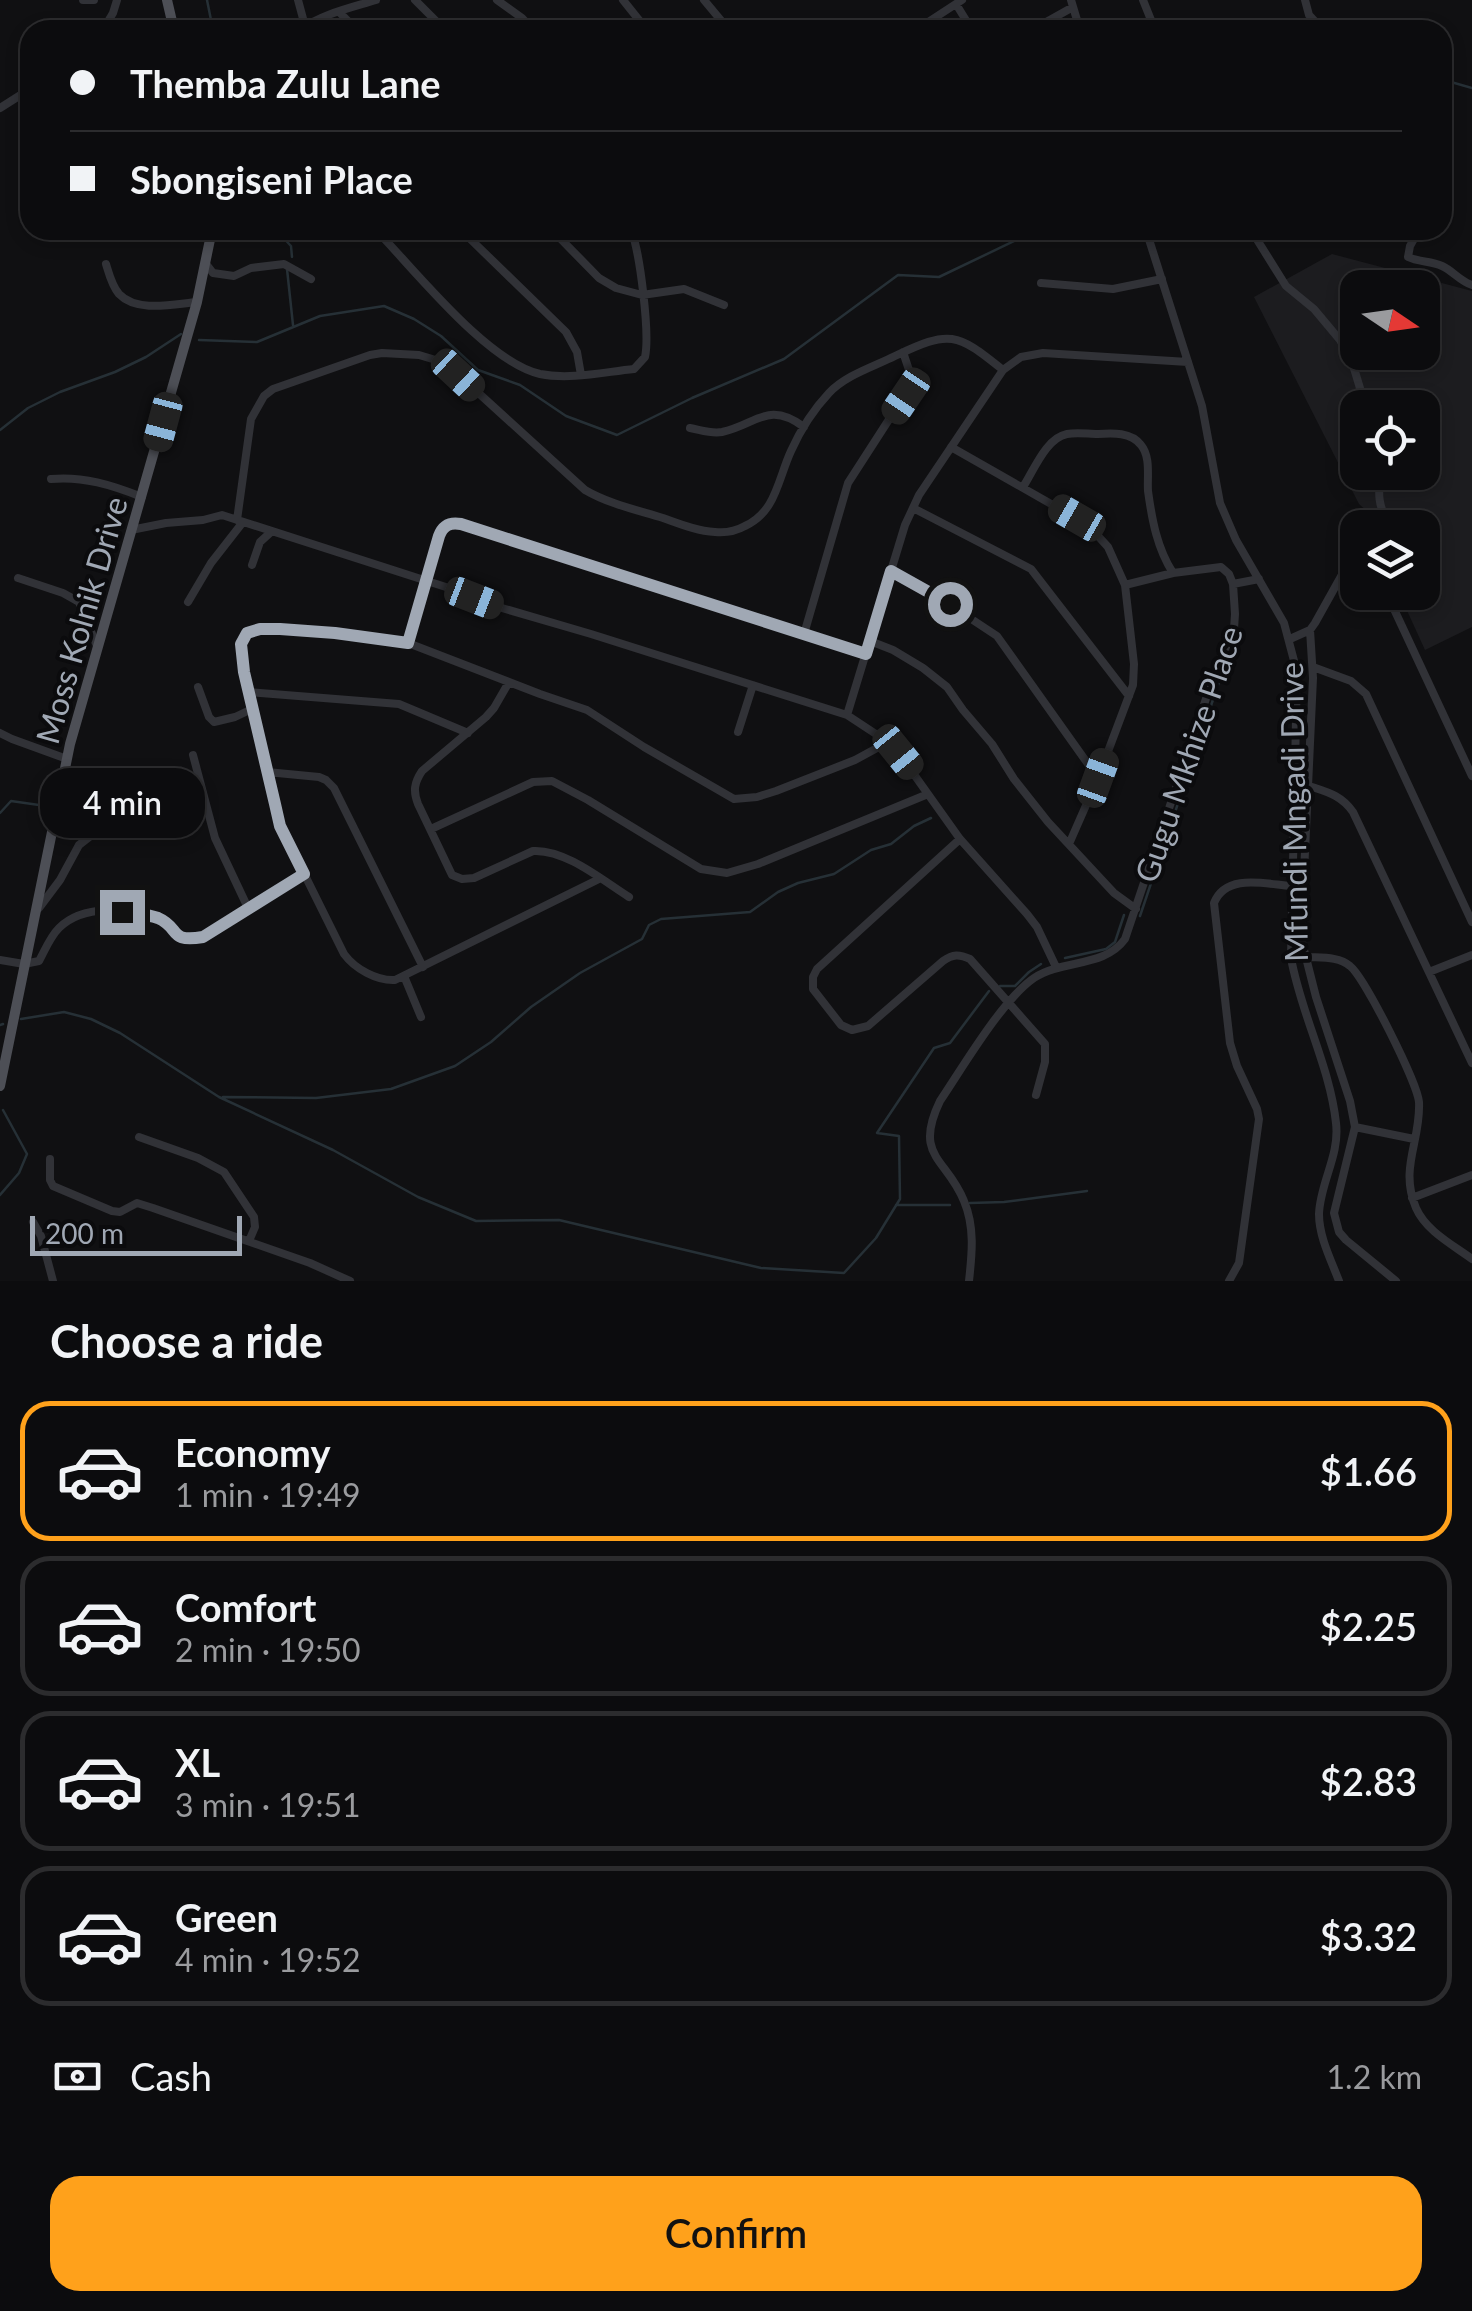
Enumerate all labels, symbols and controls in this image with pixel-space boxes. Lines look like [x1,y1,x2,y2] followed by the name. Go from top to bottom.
[130,60,441,106] text: Themba Zulu Lane
[130,156,413,202] text: Sbongiseni Place
[1340,270,1440,370] north arrow
[1340,270,1440,610] map controls
[426,344,490,406] car
[877,363,935,429] car
[141,389,185,455] car
[1340,390,1440,490] button: locate
[1044,490,1110,546] car
[27,492,135,748] street label: Moss Kolnik Drive
[1340,510,1440,610] button: layers
[441,573,507,623] car
[928,582,973,627] route start
[1126,621,1250,887] street label: Gugu Mkhize Place
[1271,662,1315,962] street label: Mfundi Mngadi Drive
[867,719,929,785] car
[1074,745,1122,811] car
[39,767,204,837] callout: 4 min
[83,783,162,822] text: 4 min
[100,890,145,935] route end
[30,1211,242,1256] scale bar
[45,1216,124,1250] text: 200 m
[50,1314,323,1368] text: Choose a ride
[55,1426,145,1516] icon: car
[175,1429,330,1475] text: Economy
[1320,1448,1417,1494] text: $1.66
[175,1475,361,1514] text: 1 min · 19:49
[55,1581,145,1671] icon: car
[175,1584,316,1630] text: Comfort
[1320,1603,1417,1649] text: $2.25
[175,1630,361,1669] text: 2 min · 19:50
[55,1736,145,1826] icon: car
[175,1739,220,1785] text: XL
[1320,1758,1417,1804] text: $2.83
[175,1785,361,1824] text: 3 min · 19:51
[55,1891,145,1981] icon: car
[175,1894,278,1940] text: Green
[1320,1913,1417,1959] text: $3.32
[175,1940,361,1979] text: 4 min · 19:52
[50,2049,105,2104] icon: cash
[130,2053,212,2099] text: Cash
[1327,2057,1422,2096] text: 1.2 km
[50,2176,1422,2291] button: Confirm

